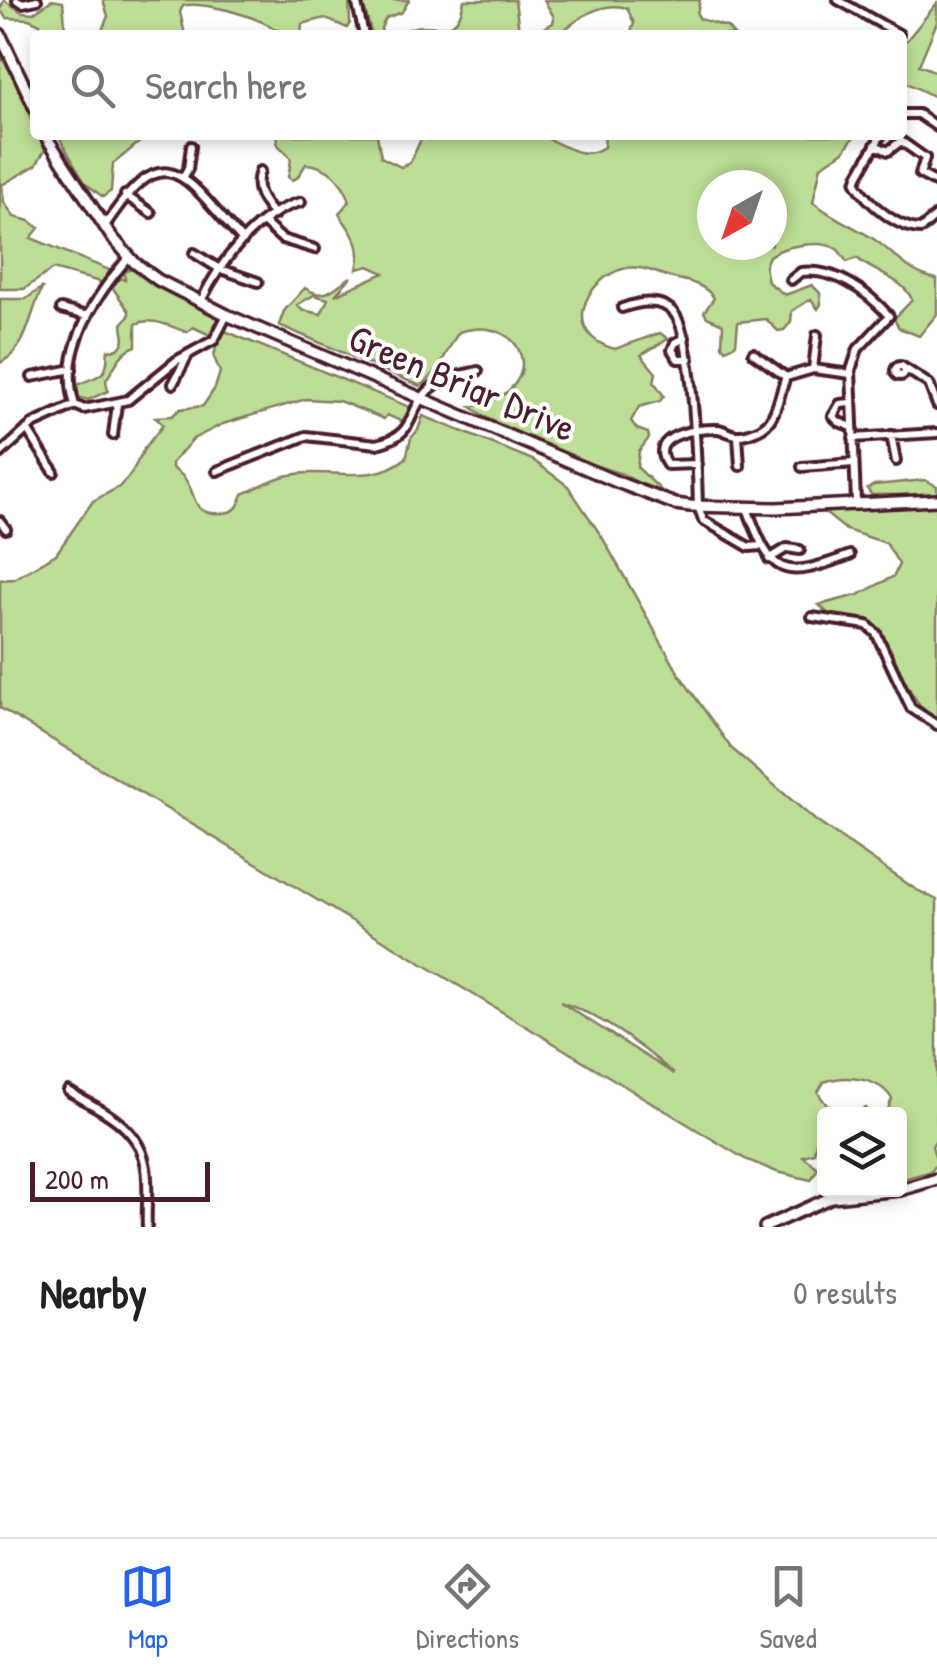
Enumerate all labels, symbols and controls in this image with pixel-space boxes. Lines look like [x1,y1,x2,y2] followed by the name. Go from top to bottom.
[30,30,907,140] search box
[65,58,120,113] icon: search
[145,59,307,111] text: Search here
[697,170,787,260] north arrow
[341,311,584,453] street label: Green Briar Drive
[817,1107,907,1197] map controls
[817,1107,907,1197] button: layers
[30,1157,210,1202] scale bar
[45,1160,109,1198] text: 200 m
[40,1264,147,1321] text: Nearby
[793,1271,897,1314] text: 0 results
[120,1559,175,1657] tab: Map
[416,1559,519,1657] tab: Directions
[760,1559,817,1657] tab: Saved

